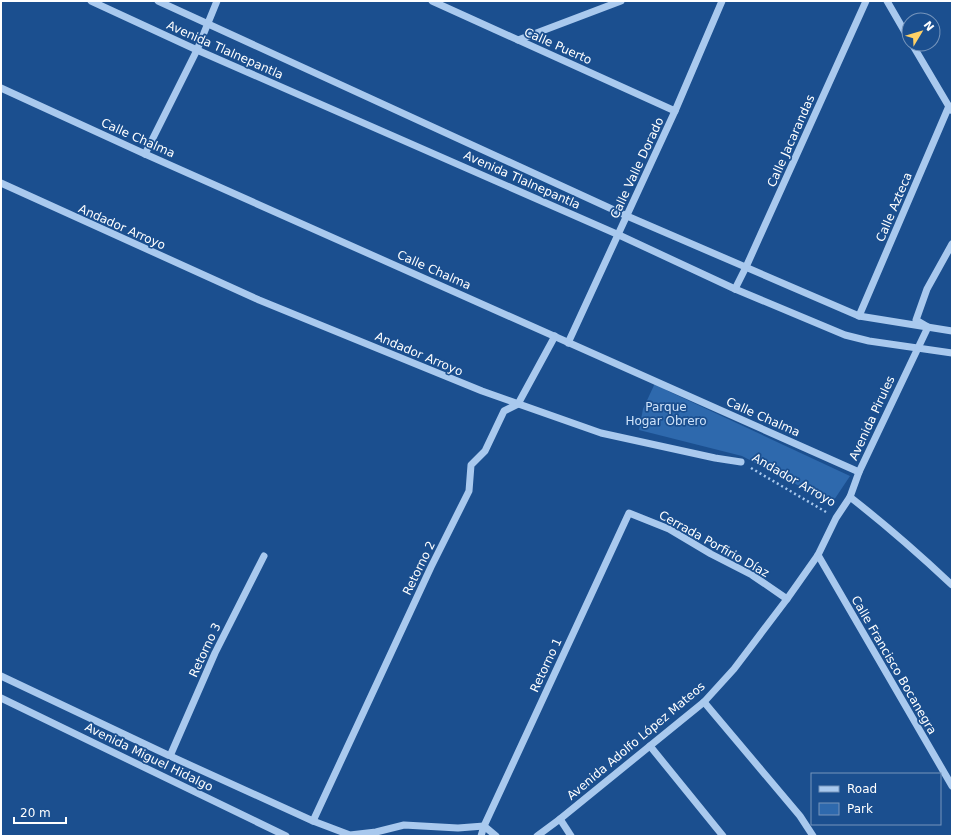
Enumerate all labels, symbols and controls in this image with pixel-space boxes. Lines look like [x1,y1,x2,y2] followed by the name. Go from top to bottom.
[901,12,941,52] north arrow
[165,18,285,82] street label: Avenida Tlalnepantla
[921,19,936,34] text: N
[522,25,594,67] street label: Calle Puerto
[764,93,818,189] street label: Calle Jacarandas
[99,115,177,161] street label: Calle Chalma
[607,115,667,221] street label: Calle Valle Dorado
[462,148,582,212] street label: Avenida Tlalnepantla
[873,170,915,244] street label: Calle Azteca
[76,202,168,252] street label: Andador Arroyo
[395,247,473,293] street label: Calle Chalma
[373,329,465,379] street label: Andador Arroyo
[846,374,898,462] street label: Avenida Pirules
[724,394,802,440] street label: Calle Chalma
[625,400,707,428] park label: Parque Hogar Obrero
[750,450,838,510] street label: Andador Arroyo
[656,508,772,580] street label: Cerrada Porfirio Díaz
[400,539,438,597] street label: Retorno 2
[848,593,940,737] street label: Calle Francisco Bocanegra
[186,621,224,679] street label: Retorno 3
[527,636,565,694] street label: Retorno 1
[564,679,708,803] street label: Avenida Adolfo López Mateos
[83,720,215,794] street label: Avenida Miguel Hidalgo
[811,773,941,825] legend
[847,782,877,796] text: Road
[14,799,66,825] scale bar
[847,802,873,816] text: Park
[20,806,51,820] text: 20 m

